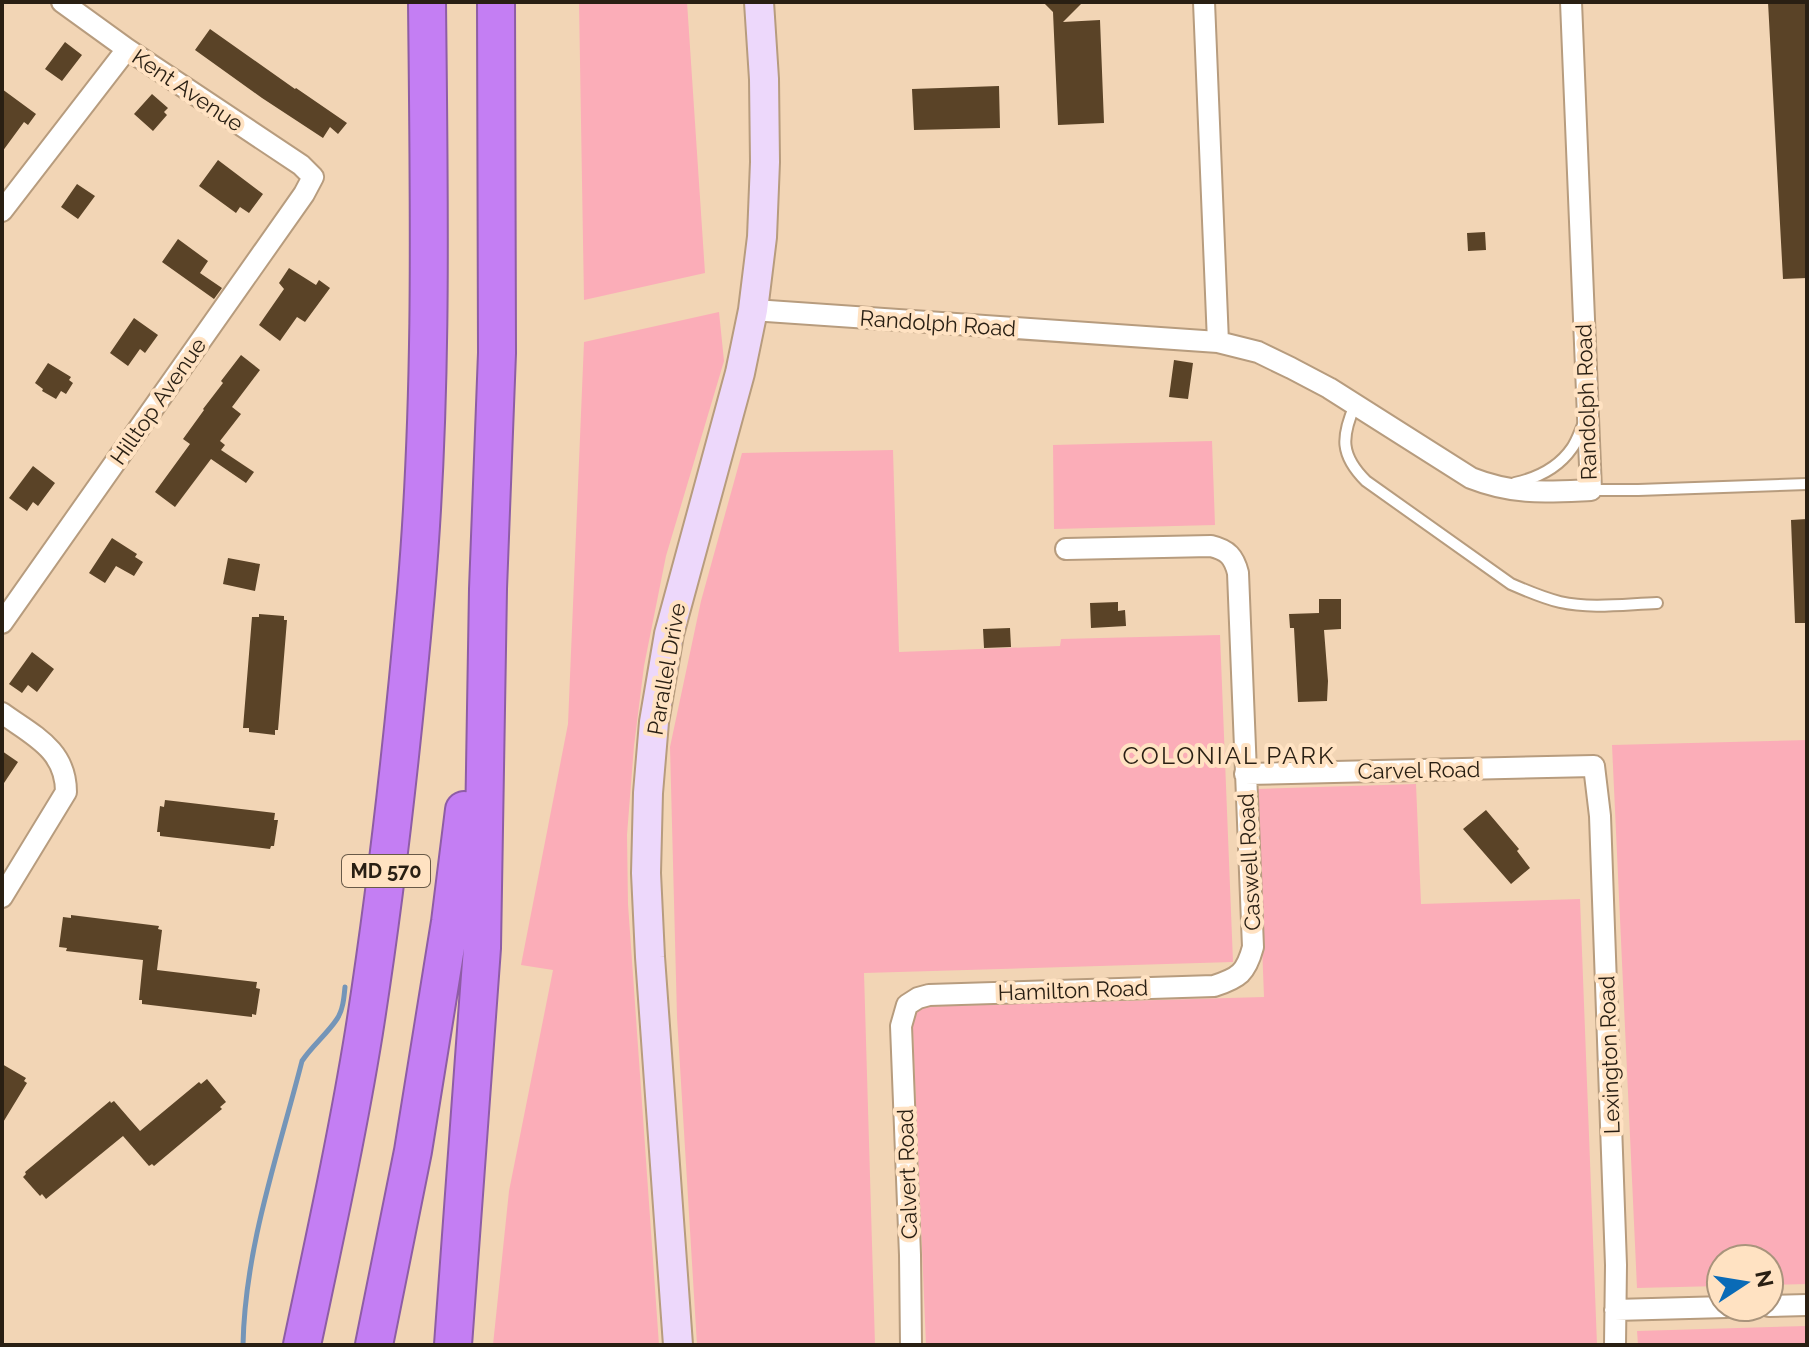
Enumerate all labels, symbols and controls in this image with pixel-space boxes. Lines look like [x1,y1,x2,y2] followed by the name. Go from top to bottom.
[127,43,249,137] street label: Kent Avenue
[859,305,1017,341] street label: Randolph Road
[1570,323,1602,481] street label: Randolph Road
[105,332,211,469] street label: Hilltop Avenue
[642,601,690,737] street label: Parallel Drive
[1123,741,1335,770] district label: COLONIAL PARK
[1357,756,1481,784] street label: Carvel Road
[1232,793,1266,931] street label: Caswell Road
[342,855,430,887] road number: MD 570
[997,974,1149,1006] street label: Hamilton Road
[1593,975,1625,1135] street label: Lexington Road
[892,1108,922,1240] street label: Calvert Road
[1705,1243,1785,1323] north arrow
[1750,1268,1779,1290] text: N

